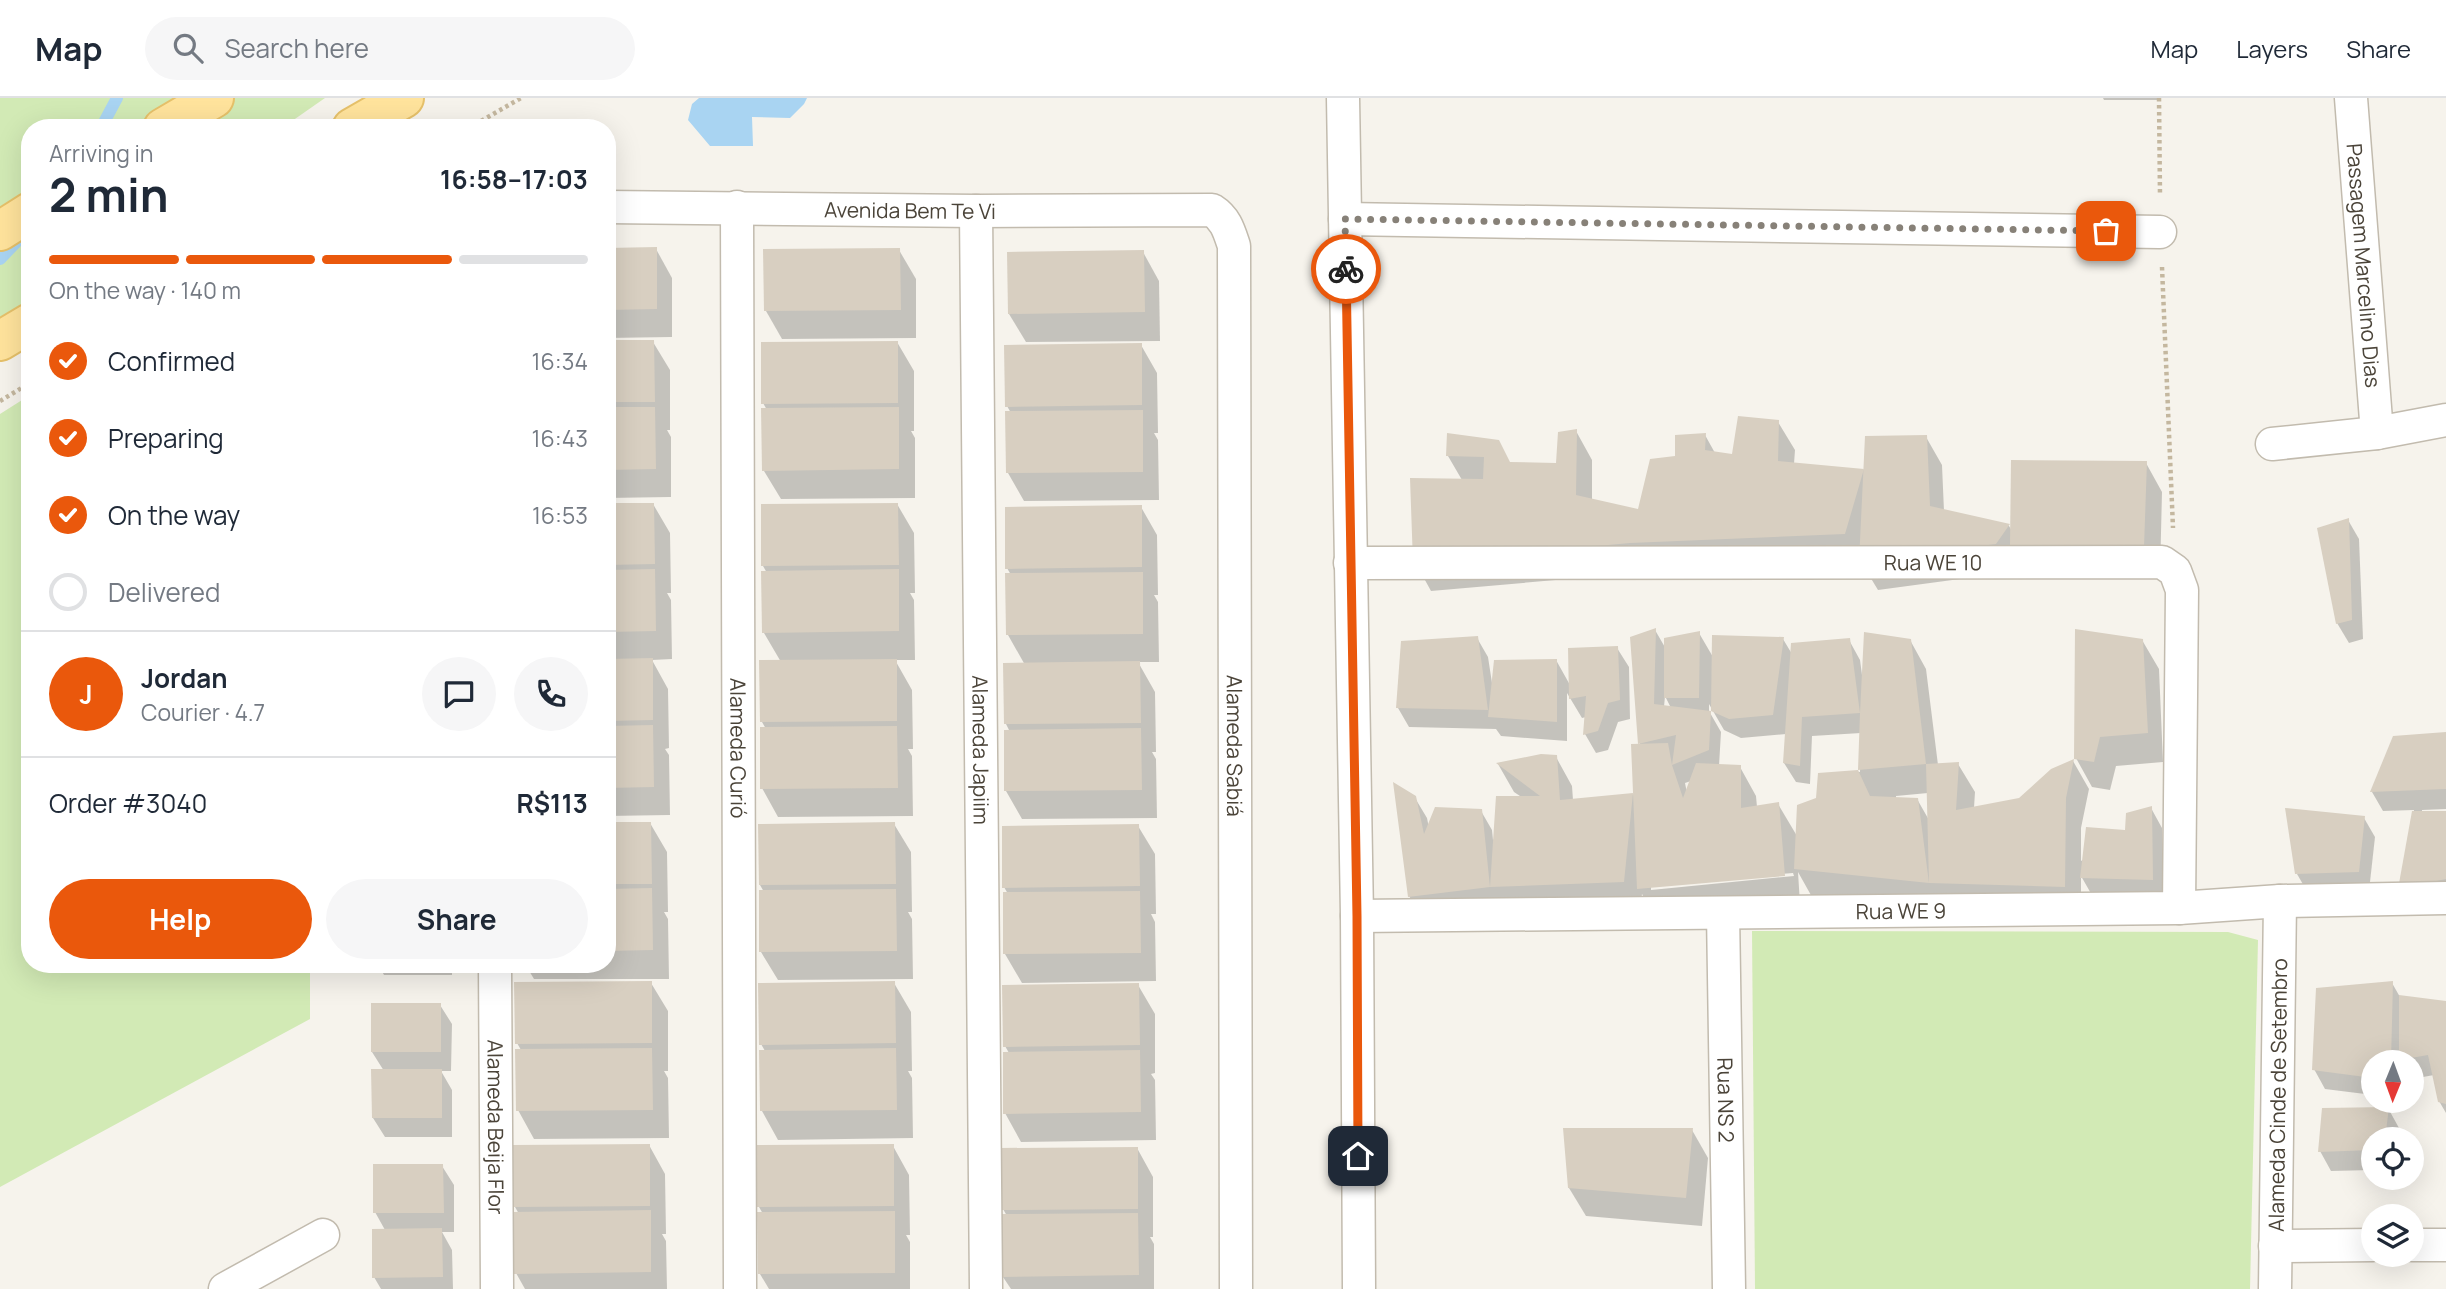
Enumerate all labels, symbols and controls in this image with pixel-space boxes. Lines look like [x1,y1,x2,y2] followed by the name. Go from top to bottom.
[145,17,635,80] search box
[35,26,103,71] text: Map
[169,29,207,67] icon: search
[225,30,369,66] text: Search here
[2151,32,2198,65] text: Map
[2236,32,2308,65] text: Layers
[2346,32,2411,65] text: Share
[49,137,154,169] text: Arriving in
[2341,142,2387,389] street label: Passagem Marcelino Dias
[440,161,588,197] text: 16:58–17:03
[49,163,169,226] text: 2 min
[824,195,996,225] street label: Avenida Bem Te Vi
[2076,201,2136,261] pin
[2087,212,2125,250] icon: bag
[1311,234,1381,304] courier
[1327,250,1365,288] icon: bike
[49,274,241,306] text: On the way · 140 m
[49,342,87,380] icon: check
[108,343,235,379] text: Confirmed
[532,345,588,377] text: 16:34
[49,419,87,457] icon: check
[108,420,224,456] text: Preparing
[532,422,588,454] text: 16:43
[49,496,87,534] icon: check
[108,497,240,533] text: On the way
[532,499,588,531] text: 16:53
[1884,548,1982,576] street label: Rua WE 10
[108,574,220,610] text: Delivered
[422,657,496,731] button: chat
[514,657,588,731] button: phone
[141,660,227,696] text: Jordan
[966,675,996,825] street label: Alameda Japiim
[1221,675,1249,817] street label: Alameda Sabiá
[79,676,93,712] text: J
[724,678,753,818] street label: Alameda Curió
[141,696,265,728] text: Courier · 4.7
[49,785,207,821] text: Order #3040
[517,785,588,821] text: R$113
[49,879,312,959] button: Help
[326,879,588,959] button: Share
[1856,896,1946,925] street label: Rua WE 9
[2262,958,2293,1232] street label: Alameda Cinde de Setembro
[481,1039,511,1215] street label: Alameda Beija Flor
[2361,1050,2424,1113] north arrow
[2361,1050,2424,1267] map controls
[1711,1057,1741,1143] street label: Rua NS 2
[1328,1126,1388,1186] pin
[2361,1127,2424,1190] button: locate
[1339,1137,1377,1175] icon: home
[2361,1204,2424,1267] button: layers

